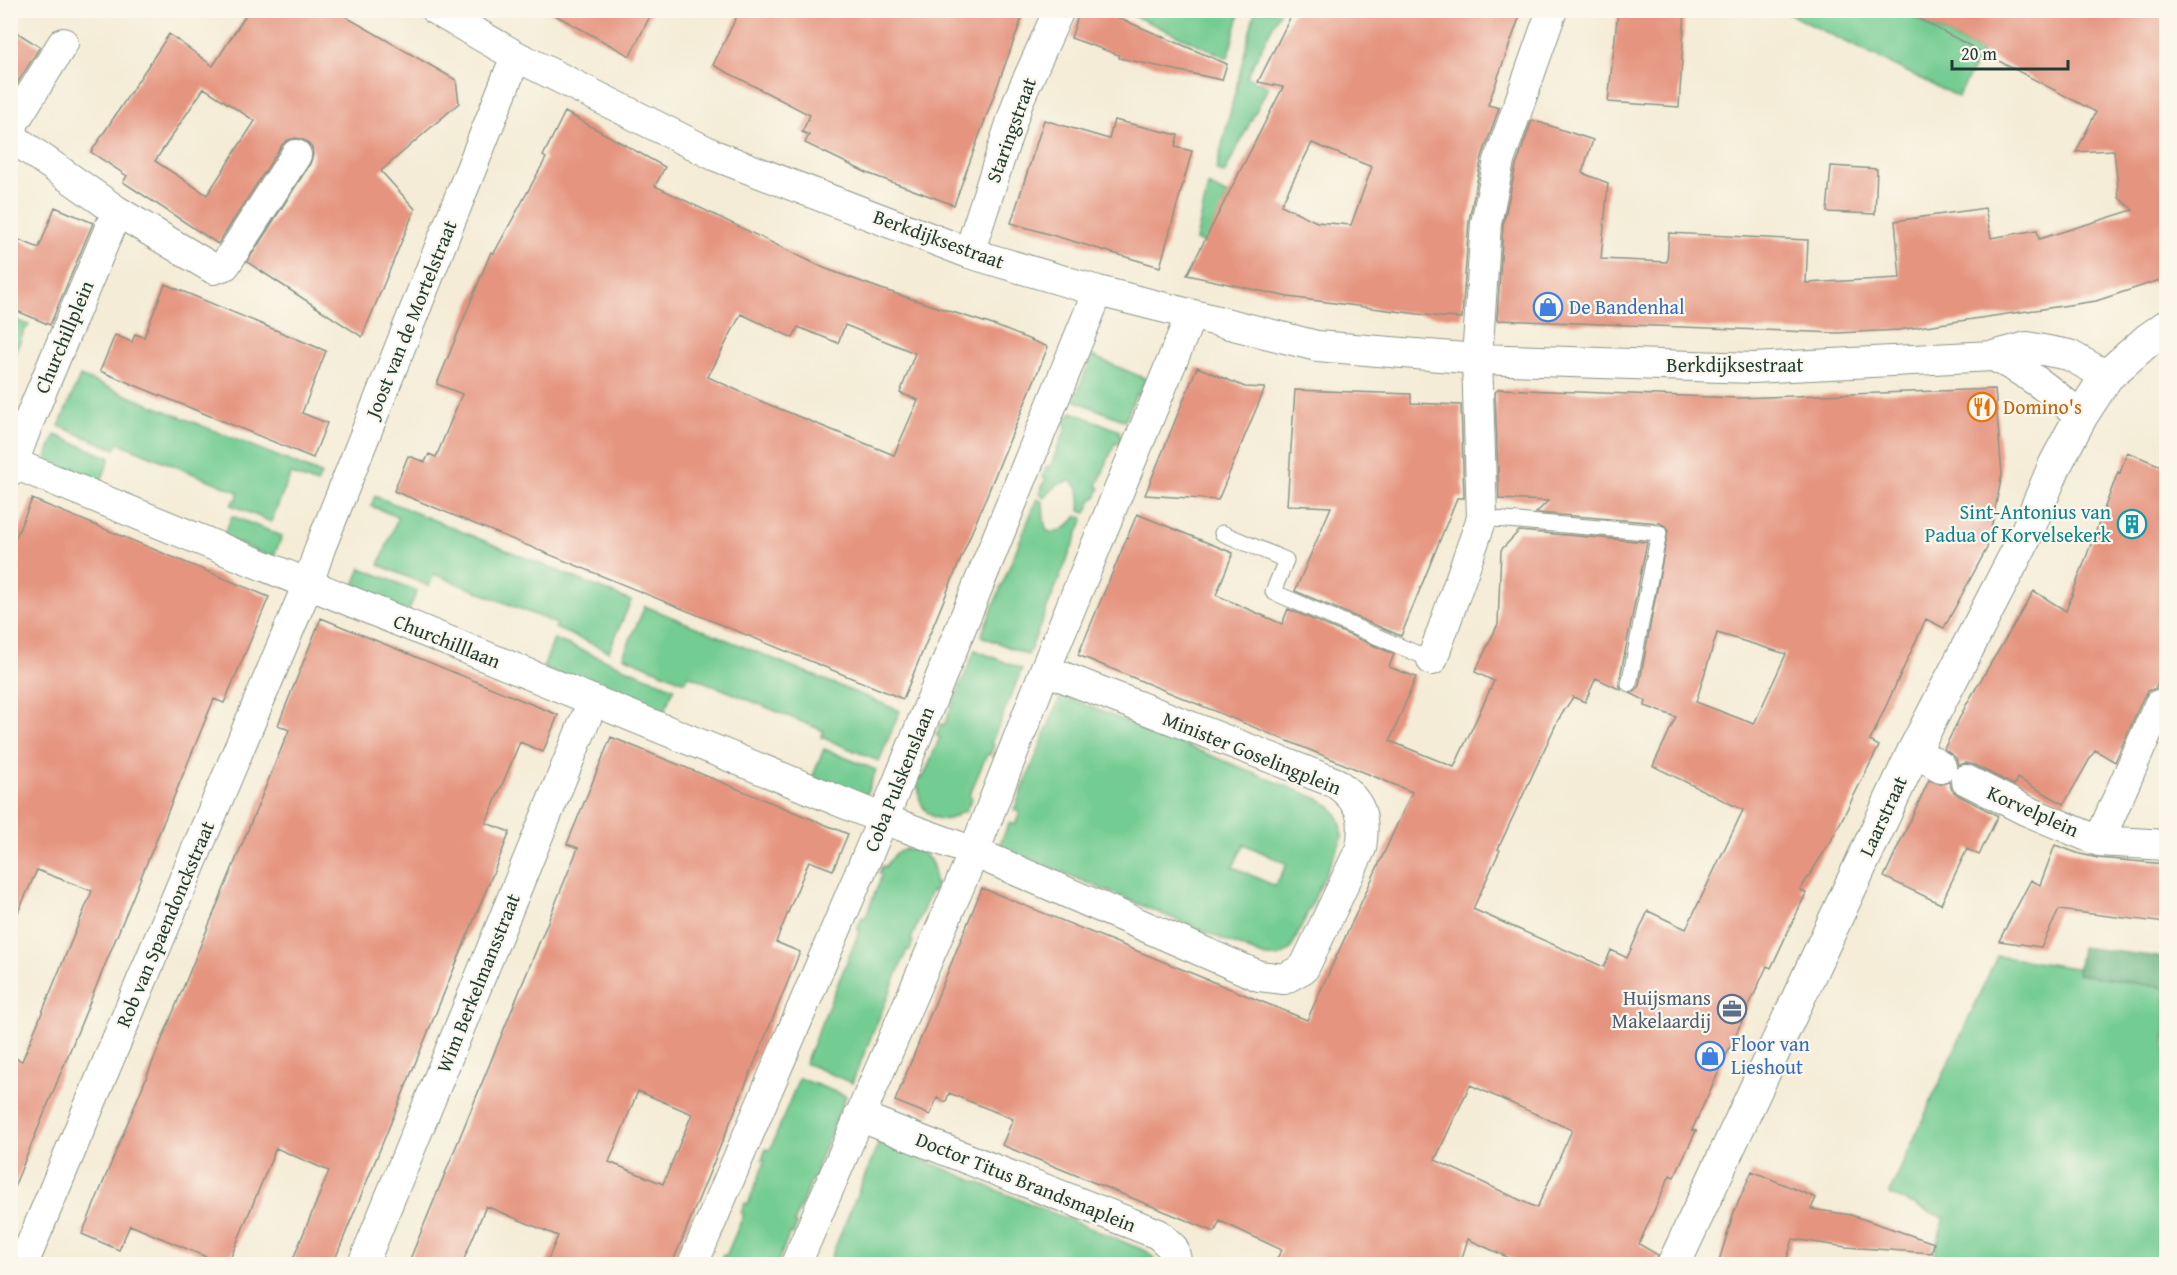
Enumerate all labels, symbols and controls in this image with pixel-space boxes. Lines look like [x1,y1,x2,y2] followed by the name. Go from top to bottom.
[1952,33,2068,71] scale bar
[1961,40,1997,67] text: 20 m
[978,73,1043,187] street label: Staringstraat
[870,201,1009,276] street label: Berkdijksestraat
[356,215,464,425] street label: Joost van de Mortelstraat
[27,276,100,398] street label: Churchillplein
[1532,291,1564,323] shop icon: De Bandenhal
[1569,292,1685,321] place label: De Bandenhal
[1666,350,1804,379] street label: Berkdijksestraat
[1966,391,1998,423] restaurant icon: Domino's
[2003,392,2082,421] place label: Domino's
[1925,497,2112,549] place label: Sint-Antonius van Padua of Korvelsekerk
[2116,508,2148,540] building icon: Sint-Antonius van Padua of Korvelsekerk
[389,606,505,675] street label: Churchilllaan
[856,702,941,856] street label: Coba Pulskenslaan
[1159,703,1346,802] street label: Minister Goselingplein
[1851,771,1914,861] street label: Laarstraat
[1983,777,2084,844] street label: Korvelplein
[108,816,221,1031] street label: Rob van Spaendonckstraat
[428,889,527,1077] street label: Wim Berkelmansstraat
[1612,983,1711,1035] place label: Huijsmans Makelaardij
[1716,993,1748,1025] office icon: Huijsmans Makelaardij
[1731,1029,1810,1081] place label: Floor van Lieshout
[1694,1040,1726,1072] shop icon: Floor van Lieshout
[912,1124,1141,1239] street label: Doctor Titus Brandsmaplein

